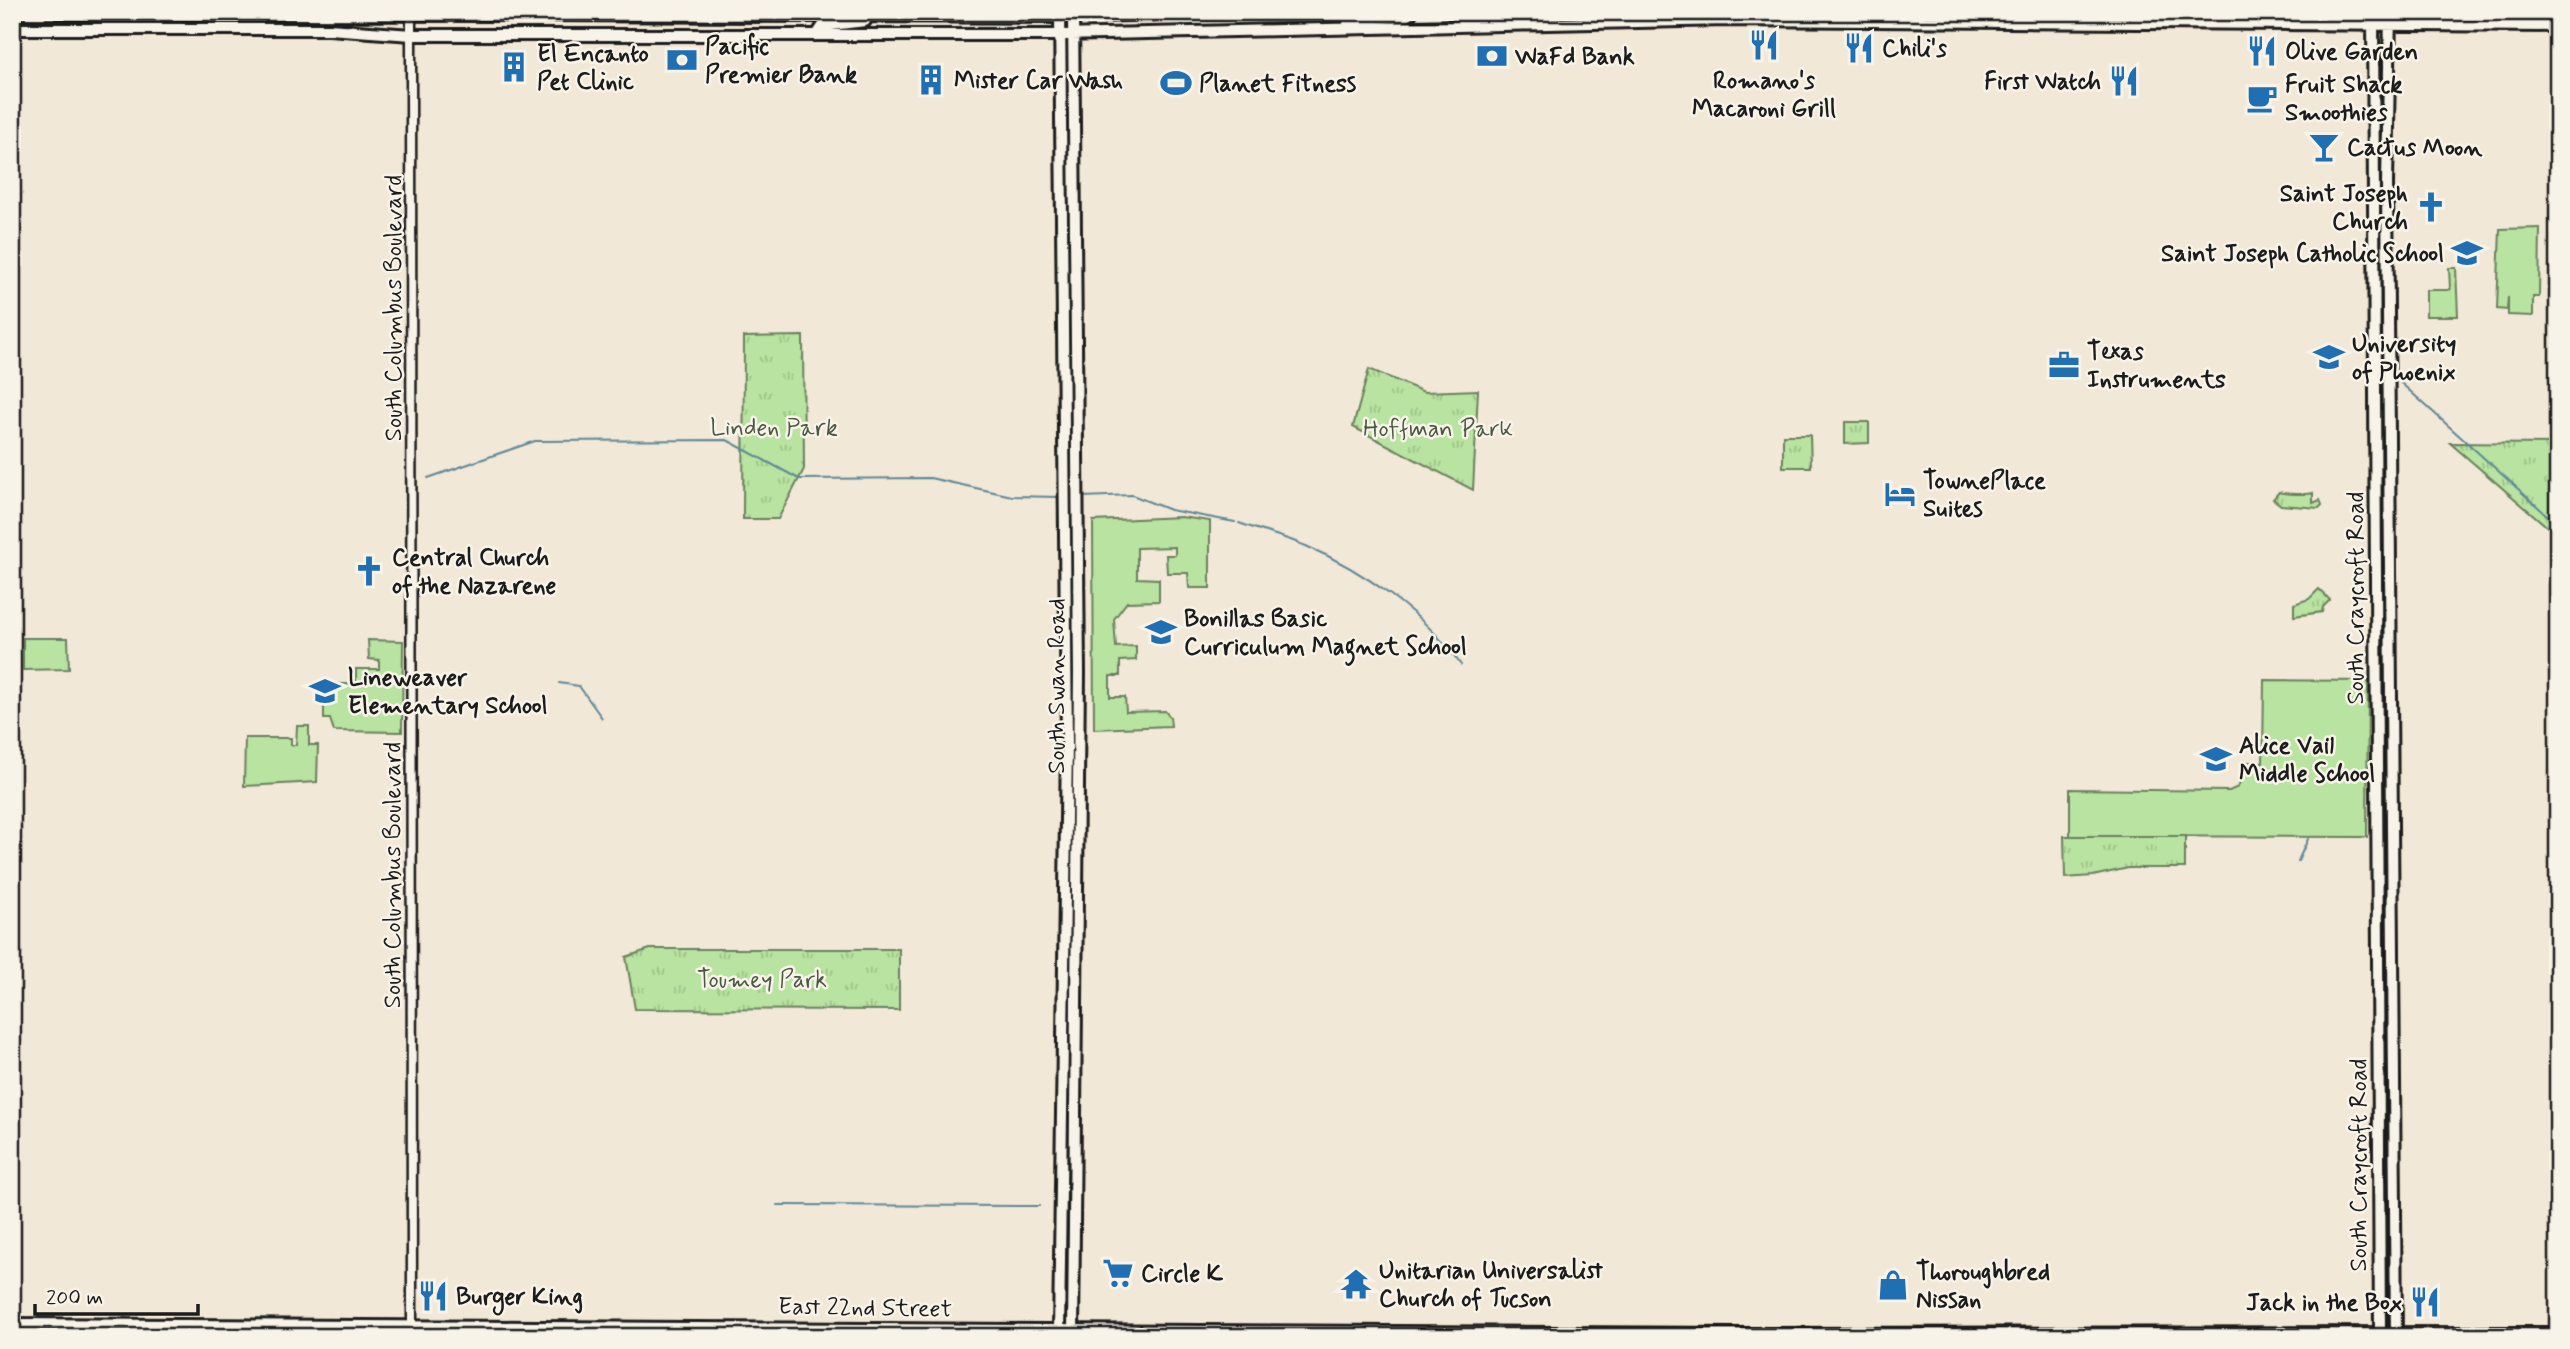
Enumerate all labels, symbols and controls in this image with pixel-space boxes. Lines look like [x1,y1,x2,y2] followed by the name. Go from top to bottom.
[1747,28,1781,62] restaurant icon: Romano's Macaroni Grill
[1842,31,1876,65] restaurant icon: Chili's
[705,32,857,91] place label: Pacific Premier Bank
[1882,34,1947,65] place label: Chili's
[2245,34,2279,68] restaurant icon: Olive Garden
[2285,37,2418,68] place label: Olive Garden
[537,39,649,98] place label: El Encanto Pet Clinic
[1475,39,1509,73] bank icon: WaFd Bank
[1514,42,1635,73] place label: WaFd Bank
[665,43,699,77] bank icon: Pacific Premier Bank
[497,50,531,84] building icon: El Encanto Pet Clinic
[914,63,948,97] building icon: Mister Car Wash
[2107,64,2141,98] restaurant icon: First Watch
[954,66,1123,97] place label: Mister Car Wash
[1159,66,1193,100] sports icon: Planet Fitness
[1692,66,1836,125] place label: Romano's Macaroni Grill
[1984,67,2101,98] place label: First Watch
[1199,69,1357,100] place label: Planet Fitness
[2285,70,2402,129] place label: Fruit Shack Smoothies
[2245,81,2279,115] cafe icon: Fruit Shack Smoothies
[2307,130,2341,164] bar icon: Cactus Moon
[2347,133,2482,164] place label: Cactus Moon
[379,175,410,441] street label: South Columbus Boulevard
[2280,179,2408,238] place label: Saint Joseph Church
[2414,190,2448,224] church icon: Saint Joseph Church
[2450,236,2484,270] school or university icon: Saint Joseph Catholic School
[2161,239,2444,270] place label: Saint Joseph Catholic School
[2352,329,2456,388] place label: University of Phoenix
[2087,337,2226,396] place label: Texas Instruments
[2312,340,2346,374] school or university icon: University of Phoenix
[2047,348,2081,382] office icon: Texas Instruments
[710,413,838,444] park label: Linden Park
[1363,414,1513,445] park label: Hoffman Park
[1923,466,2046,525] place label: TownePlace Suites
[1883,477,1917,511] hotel icon: TownePlace Suites
[2341,491,2372,705] street label: South Craycroft Road
[392,543,557,602] place label: Central Church of the Nazarene
[352,554,386,588] church icon: Central Church of the Nazarene
[1042,598,1073,774] street label: South Swan Road
[1184,604,1467,666] place label: Bonillas Basic Curriculum Magnet School
[1144,615,1178,649] school or university icon: Bonillas Basic Curriculum Magnet School
[348,663,548,722] place label: Lineweaver Elementary School
[308,674,342,708] school or university icon: Lineweaver Elementary School
[2239,731,2375,790] place label: Alice Vail Middle School
[378,742,409,1008] street label: South Columbus Boulevard
[2199,742,2233,776] school or university icon: Alice Vail Middle School
[697,965,827,996] park label: Toumey Park
[2344,1058,2375,1272] street label: South Craycroft Road
[1101,1256,1135,1290] supermarket icon: Circle K
[1379,1256,1603,1315] place label: Unitarian Universalist Church of Tucson
[1916,1257,2050,1316] place label: Thoroughbred Nissan
[1141,1259,1224,1290] place label: Circle K
[1339,1267,1373,1301] temple icon: Unitarian Universalist Church of Tucson
[1876,1268,1910,1302] shop icon: Thoroughbred Nissan
[35,1272,198,1316] scale bar
[416,1279,450,1313] restaurant icon: Burger King
[456,1282,583,1316] place label: Burger King
[46,1284,103,1312] text: 200 m
[2408,1285,2442,1319] restaurant icon: Jack in the Box
[2246,1288,2402,1319] place label: Jack in the Box
[778,1291,952,1326] street label: East 22nd Street

